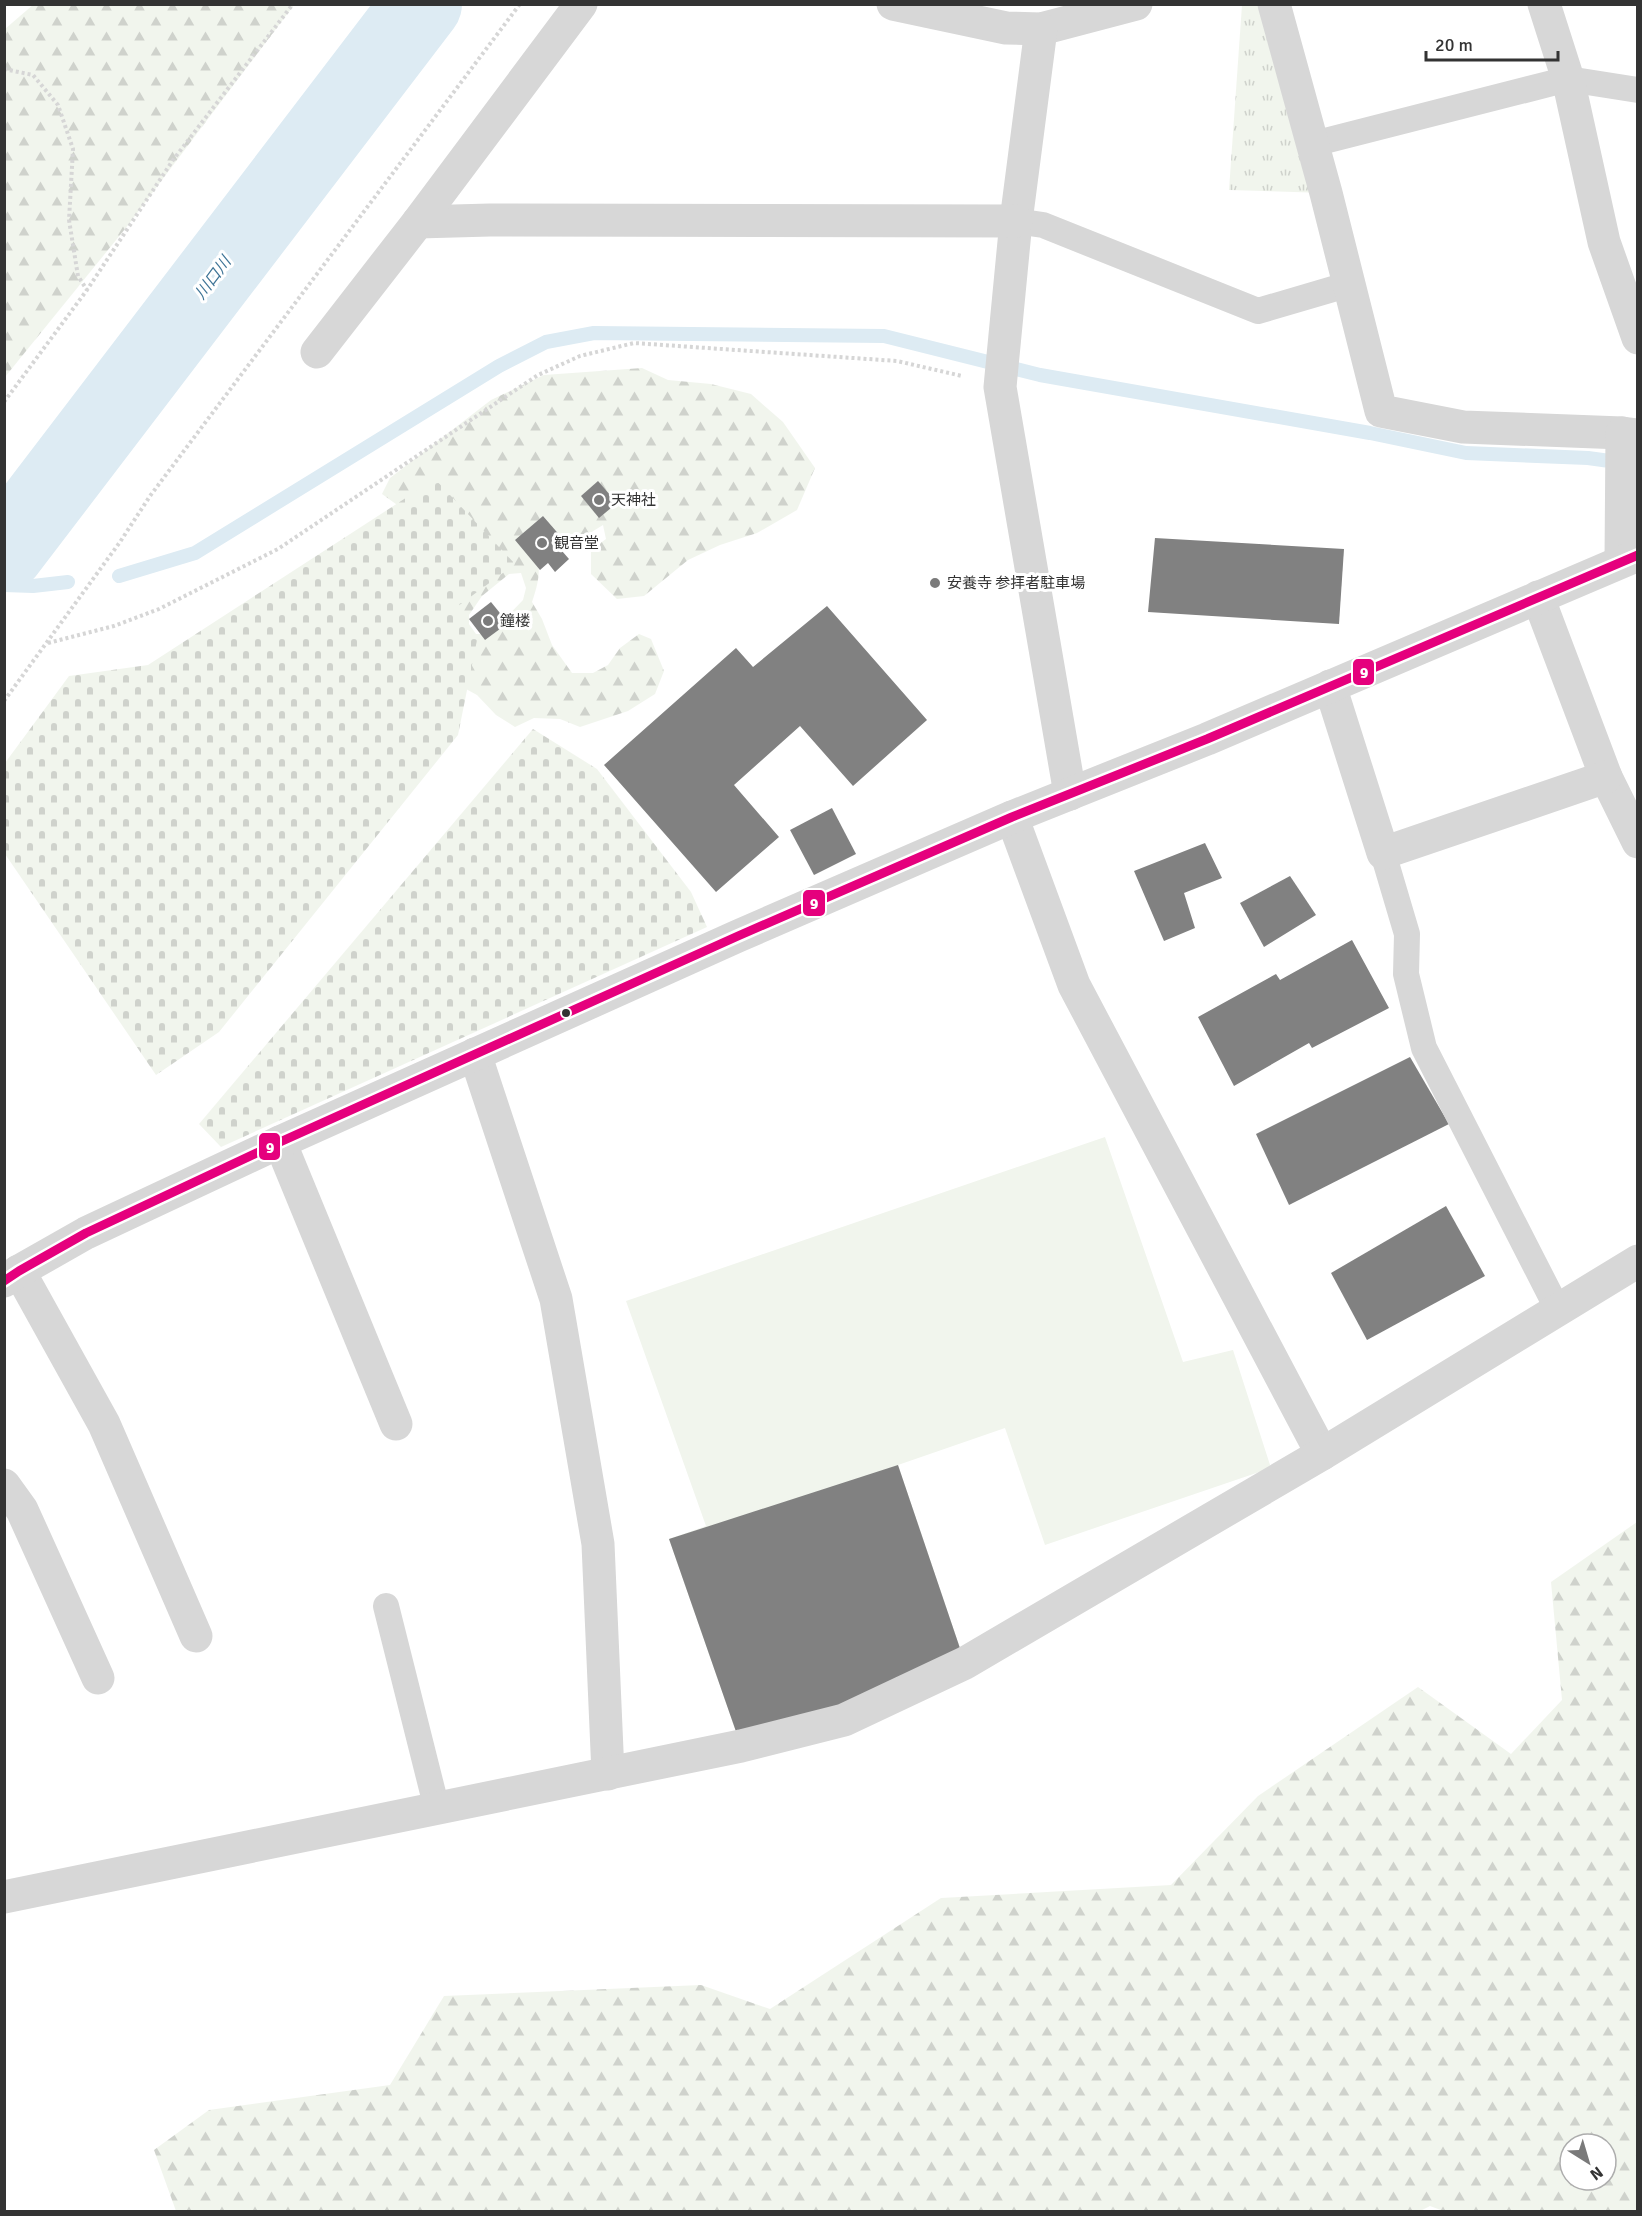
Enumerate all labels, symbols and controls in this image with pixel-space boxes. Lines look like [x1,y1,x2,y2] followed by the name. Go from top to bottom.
[1426,24,1558,62] scale bar
[1435,34,1473,56] text: 20 m
[191,251,237,303] water label: 川口川
[611,491,656,509] place label: 天神社
[592,493,606,507] marker: 天神社
[554,534,599,552] place label: 観音堂
[535,536,549,550] marker: 観音堂
[947,574,1085,592] place label: 安養寺 参拝者駐車場
[928,576,942,590] marker: 安養寺 参拝者駐車場
[500,612,530,630] place label: 鐘楼
[481,614,495,628] marker: 鐘楼
[1352,658,1375,686] line badge: 9
[1360,663,1369,683] text: 9
[802,889,826,917] line badge: 9
[810,894,819,914] text: 9
[560,1007,572,1019] unlabelled marker
[258,1132,281,1161] line badge: 9
[266,1138,275,1158] text: 9
[1558,2132,1618,2192] north arrow
[1586,2162,1607,2185] text: N

